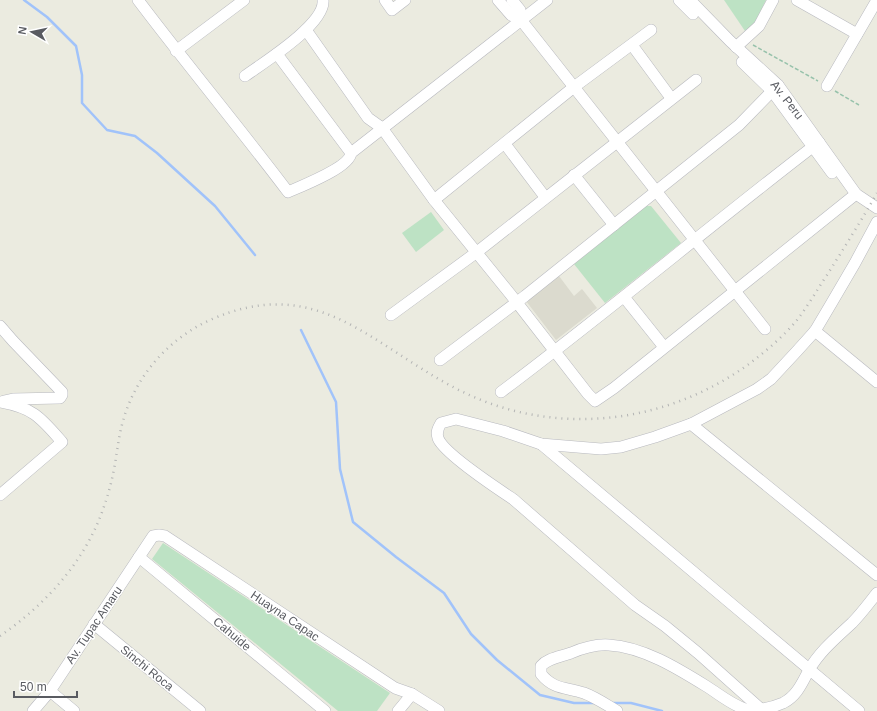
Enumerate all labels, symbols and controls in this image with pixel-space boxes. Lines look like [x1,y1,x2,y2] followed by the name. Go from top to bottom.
[12,12,52,52] north arrow
[16,26,29,35] text: N
[768,78,806,122] street label: Av. Peru
[63,584,125,666] street label: Av. Tupac Amaru
[248,588,322,644] street label: Huayna Capac
[210,614,254,654] street label: Cahuide
[118,642,177,694] street label: Sinchi Roca
[14,673,77,699] scale bar
[20,680,47,694] text: 50 m

